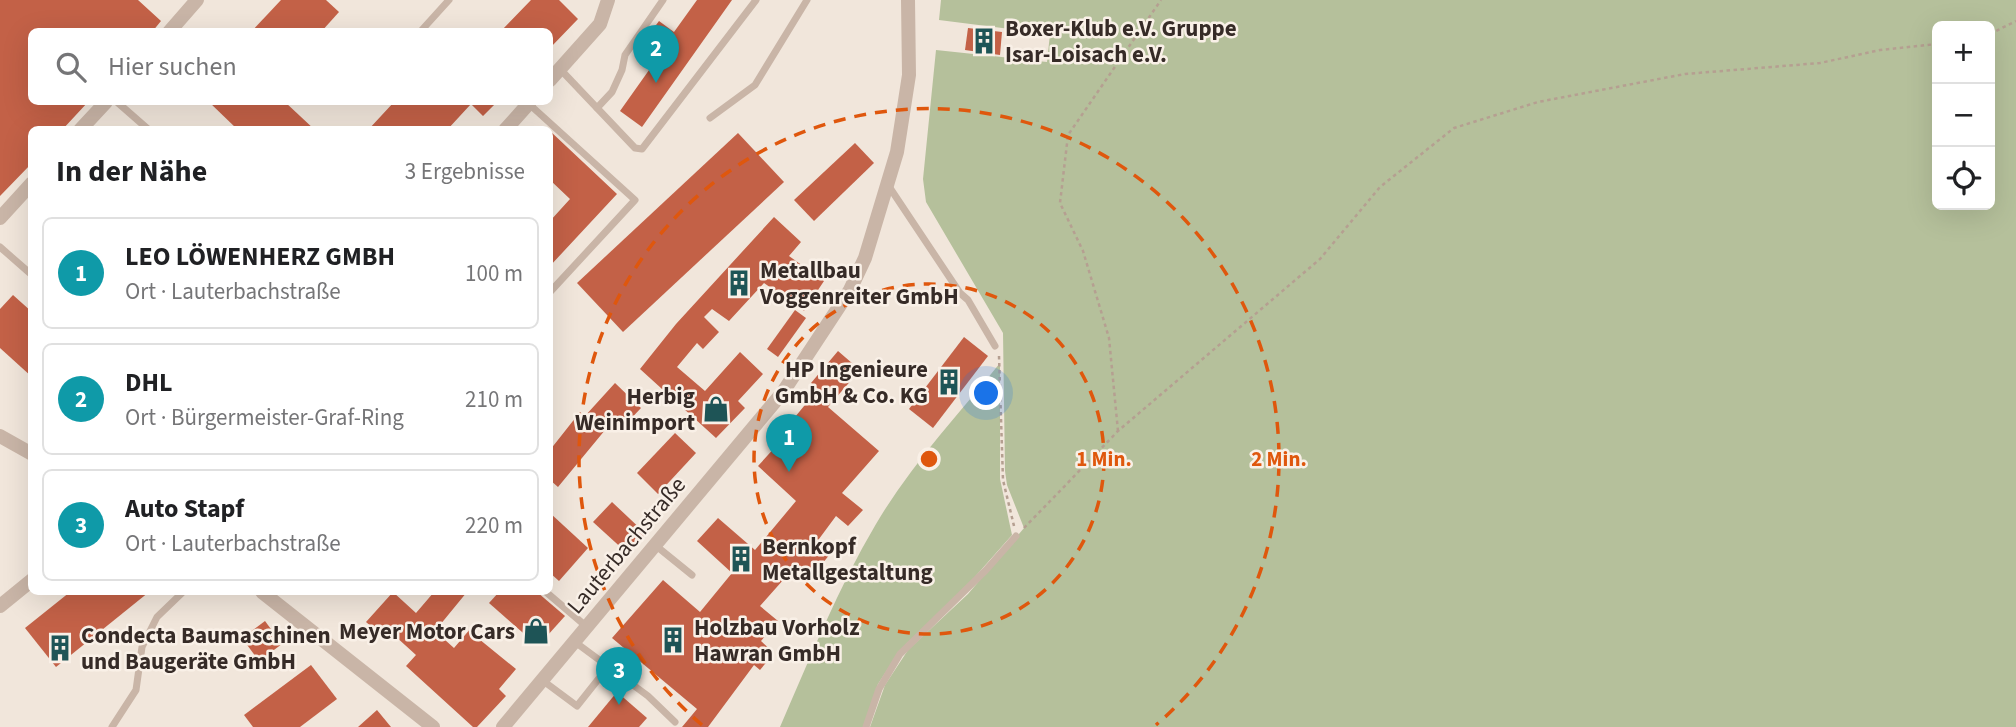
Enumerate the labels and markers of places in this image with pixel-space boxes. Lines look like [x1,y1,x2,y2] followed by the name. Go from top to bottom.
[1005,12,1237,71] place label: Boxer-Klub e.V. Gruppe Isar-Loisach e.V.
[633,25,679,83] pin: 2
[969,26,999,56] building icon: Boxer-Klub e.V. Gruppe Isar-Loisach e.V.
[759,254,959,313] place label: Metallbau Voggenreiter GmbH
[724,268,754,298] building icon: Metallbau Voggenreiter GmbH
[775,353,928,412] place label: HP Ingenieure GmbH & Co. KG
[934,367,964,397] building icon: HP Ingenieure GmbH & Co. KG
[575,380,695,439] place label: Herbig Weinimport
[701,394,731,424] shop icon: Herbig Weinimport
[766,414,812,472] pin: 1
[917,447,941,471] centre of rings
[762,530,933,589] place label: Bernkopf Metallgestaltung
[726,544,756,574] building icon: Bernkopf Metallgestaltung
[694,611,860,670] place label: Holzbau Vorholz Hawran GmbH
[339,615,515,648] place label: Meyer Motor Cars
[521,616,551,646] shop icon: Meyer Motor Cars
[81,619,331,678] place label: Condecta Baumaschinen und Baugeräte GmbH
[658,625,688,655] building icon: Holzbau Vorholz Hawran GmbH
[45,633,75,663] building icon: Condecta Baumaschinen und Baugeräte GmbH
[596,647,642,705] pin: 3

